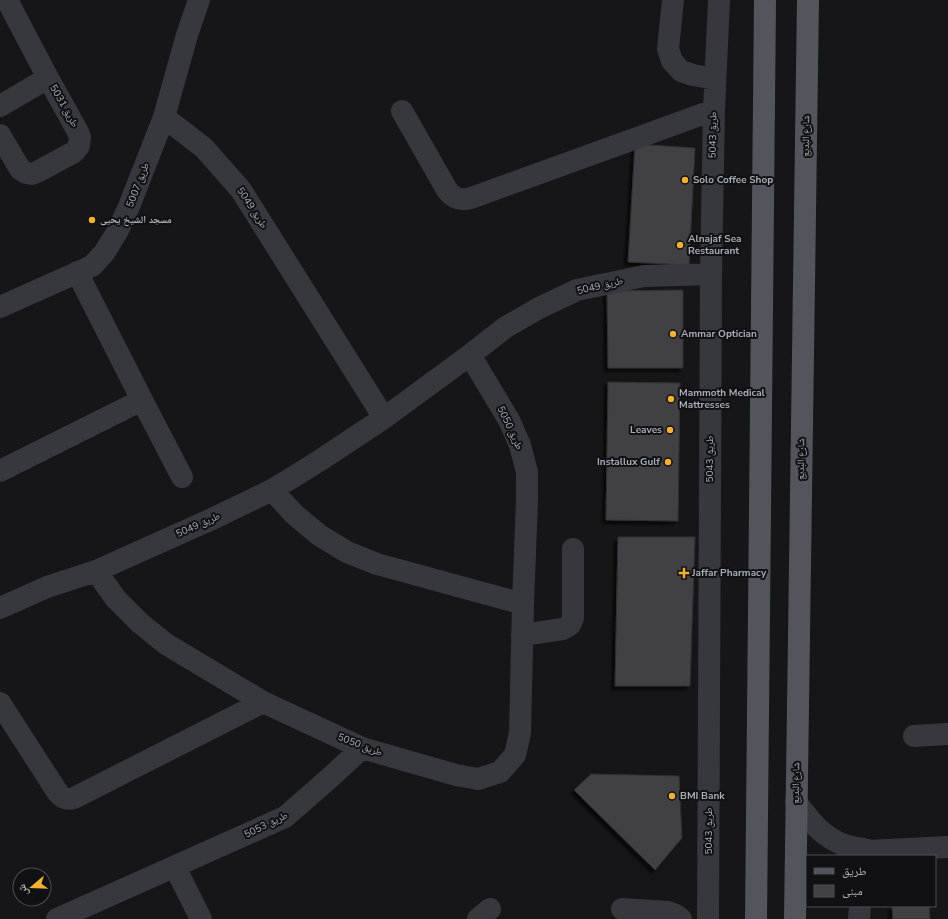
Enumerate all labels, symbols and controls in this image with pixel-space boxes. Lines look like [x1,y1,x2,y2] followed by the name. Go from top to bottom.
[46,82,82,130] street label: طريق 5031
[706,111,720,159] street label: طريق 5043
[799,114,813,157] street label: شارع البديع
[123,160,153,209] street label: طريق 5007
[693,173,773,187] place label: Solo Coffee Shop
[680,175,690,185] marker: Solo Coffee Shop
[233,184,271,232] street label: طريق 5049
[100,213,172,227] place label: مسجد الشيخ يحيى
[87,215,97,225] marker: مسجد الشيخ يحيى
[688,232,742,258] place label: Alnajaf Sea Restaurant
[675,240,685,250] marker: Alnajaf Sea Restaurant
[575,274,625,298] street label: طريق 5049
[681,327,757,341] place label: Ammar Optician
[668,329,678,339] marker: Ammar Optician
[679,386,766,412] place label: Mammoth Medical Mattresses
[666,394,676,404] marker: Mammoth Medical Mattresses
[494,404,526,453] street label: طريق 5050
[630,423,662,437] place label: Leaves
[665,425,675,435] marker: Leaves
[703,435,717,483] street label: طريق 5043
[794,437,808,480] street label: شارع البديع
[597,455,660,469] place label: Installux Gulf
[663,457,673,467] marker: Installux Gulf
[174,509,223,541] street label: طريق 5049
[691,566,767,580] place label: Jaffar Pharmacy
[679,568,689,578] marker: Jaffar Pharmacy
[336,730,385,760] street label: طريق 5050
[789,761,803,804] street label: شارع البديع
[680,789,725,803] place label: BMI Bank
[667,791,677,801] marker: BMI Bank
[702,807,716,855] street label: طريق 5043
[242,808,291,842] street label: طريق 5053
[806,855,936,907] legend
[842,863,867,879] text: طريق
[12,867,52,907] north arrow
[14,882,32,898] text: ش
[842,883,863,899] text: مبنى

